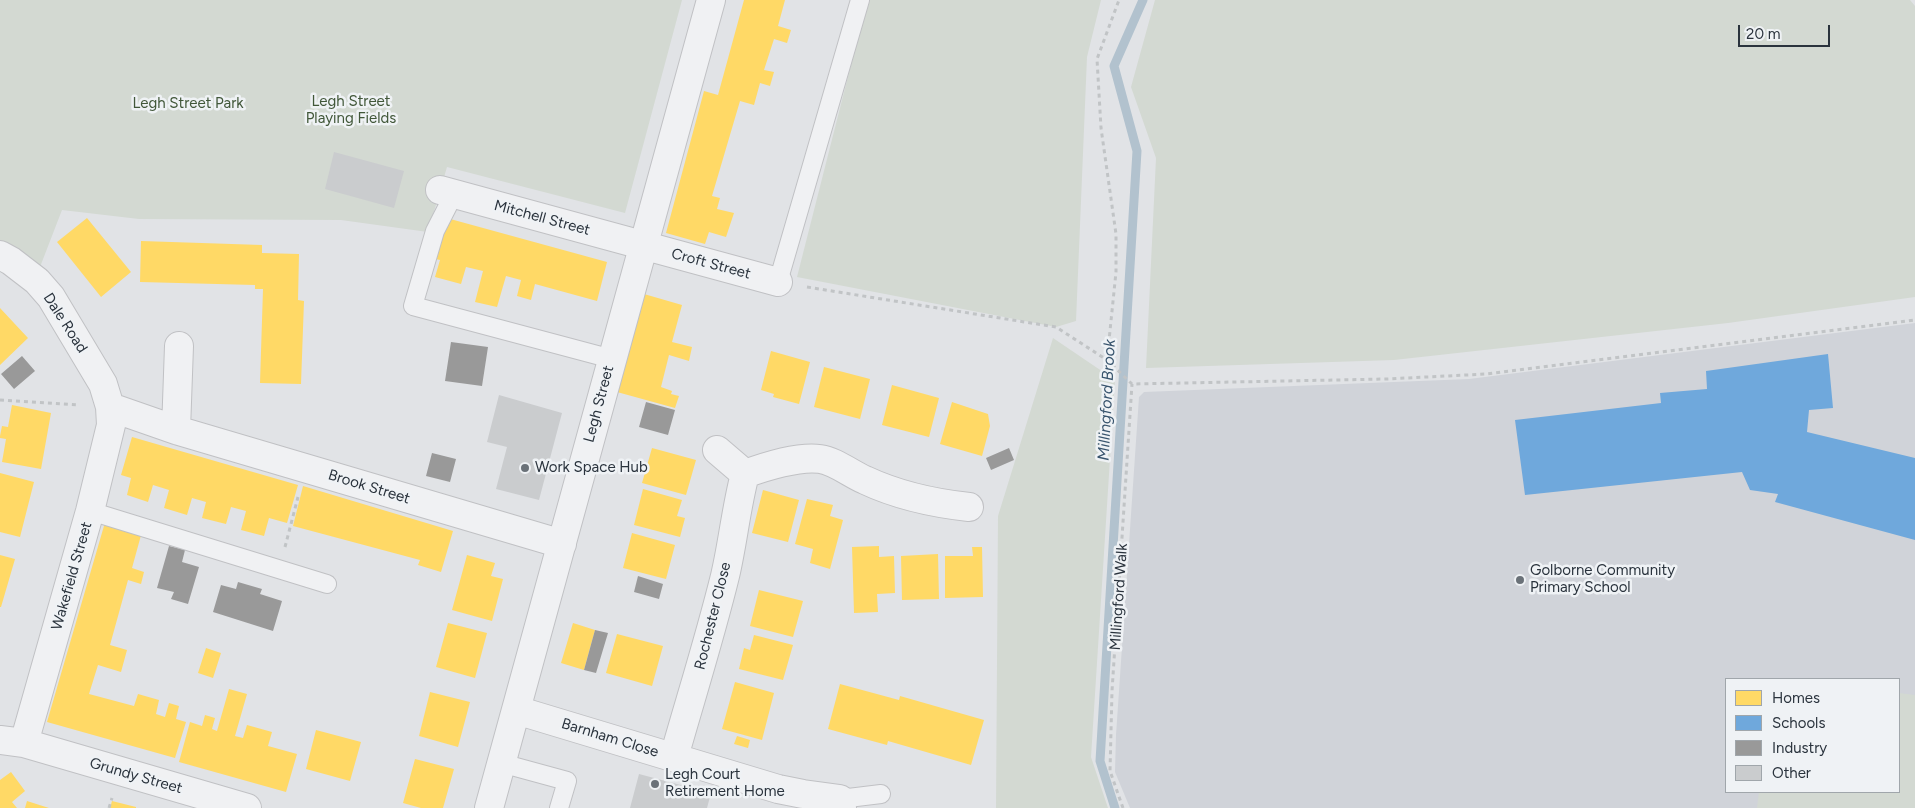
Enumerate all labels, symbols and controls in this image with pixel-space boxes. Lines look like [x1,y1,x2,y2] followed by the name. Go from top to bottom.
[1740,15,1832,47] scale bar
[1746,25,1780,43] text: 20 m
[306,93,396,128] park label: Legh Street Playing Fields
[132,95,244,113] park label: Legh Street Park
[492,197,592,239] street label: Mitchell Street
[669,245,753,283] street label: Croft Street
[39,290,91,356] street label: Dale Road
[1094,339,1120,461] water label: Millingford Brook
[580,364,618,444] street label: Legh Street
[535,459,648,477] place label: Work Space Hub
[519,462,531,474] marker: Work Space Hub
[326,466,412,508] street label: Brook Street
[48,520,96,632] street label: Wakefield Street
[1106,543,1132,651] street label: Millingford Walk
[691,560,735,672] street label: Rochester Close
[1530,562,1675,597] place label: Golborne Community Primary School
[1514,574,1526,586] marker: Golborne Community Primary School
[1725,678,1900,793] legend
[1772,689,1820,707] text: Homes
[1772,714,1825,732] text: Schools
[559,715,661,761] street label: Barnham Close
[1772,739,1827,757] text: Industry
[88,754,184,798] street label: Grundy Street
[1772,764,1811,782] text: Other
[665,766,785,801] place label: Legh Court Retirement Home
[649,778,661,790] marker: Legh Court Retirement Home

